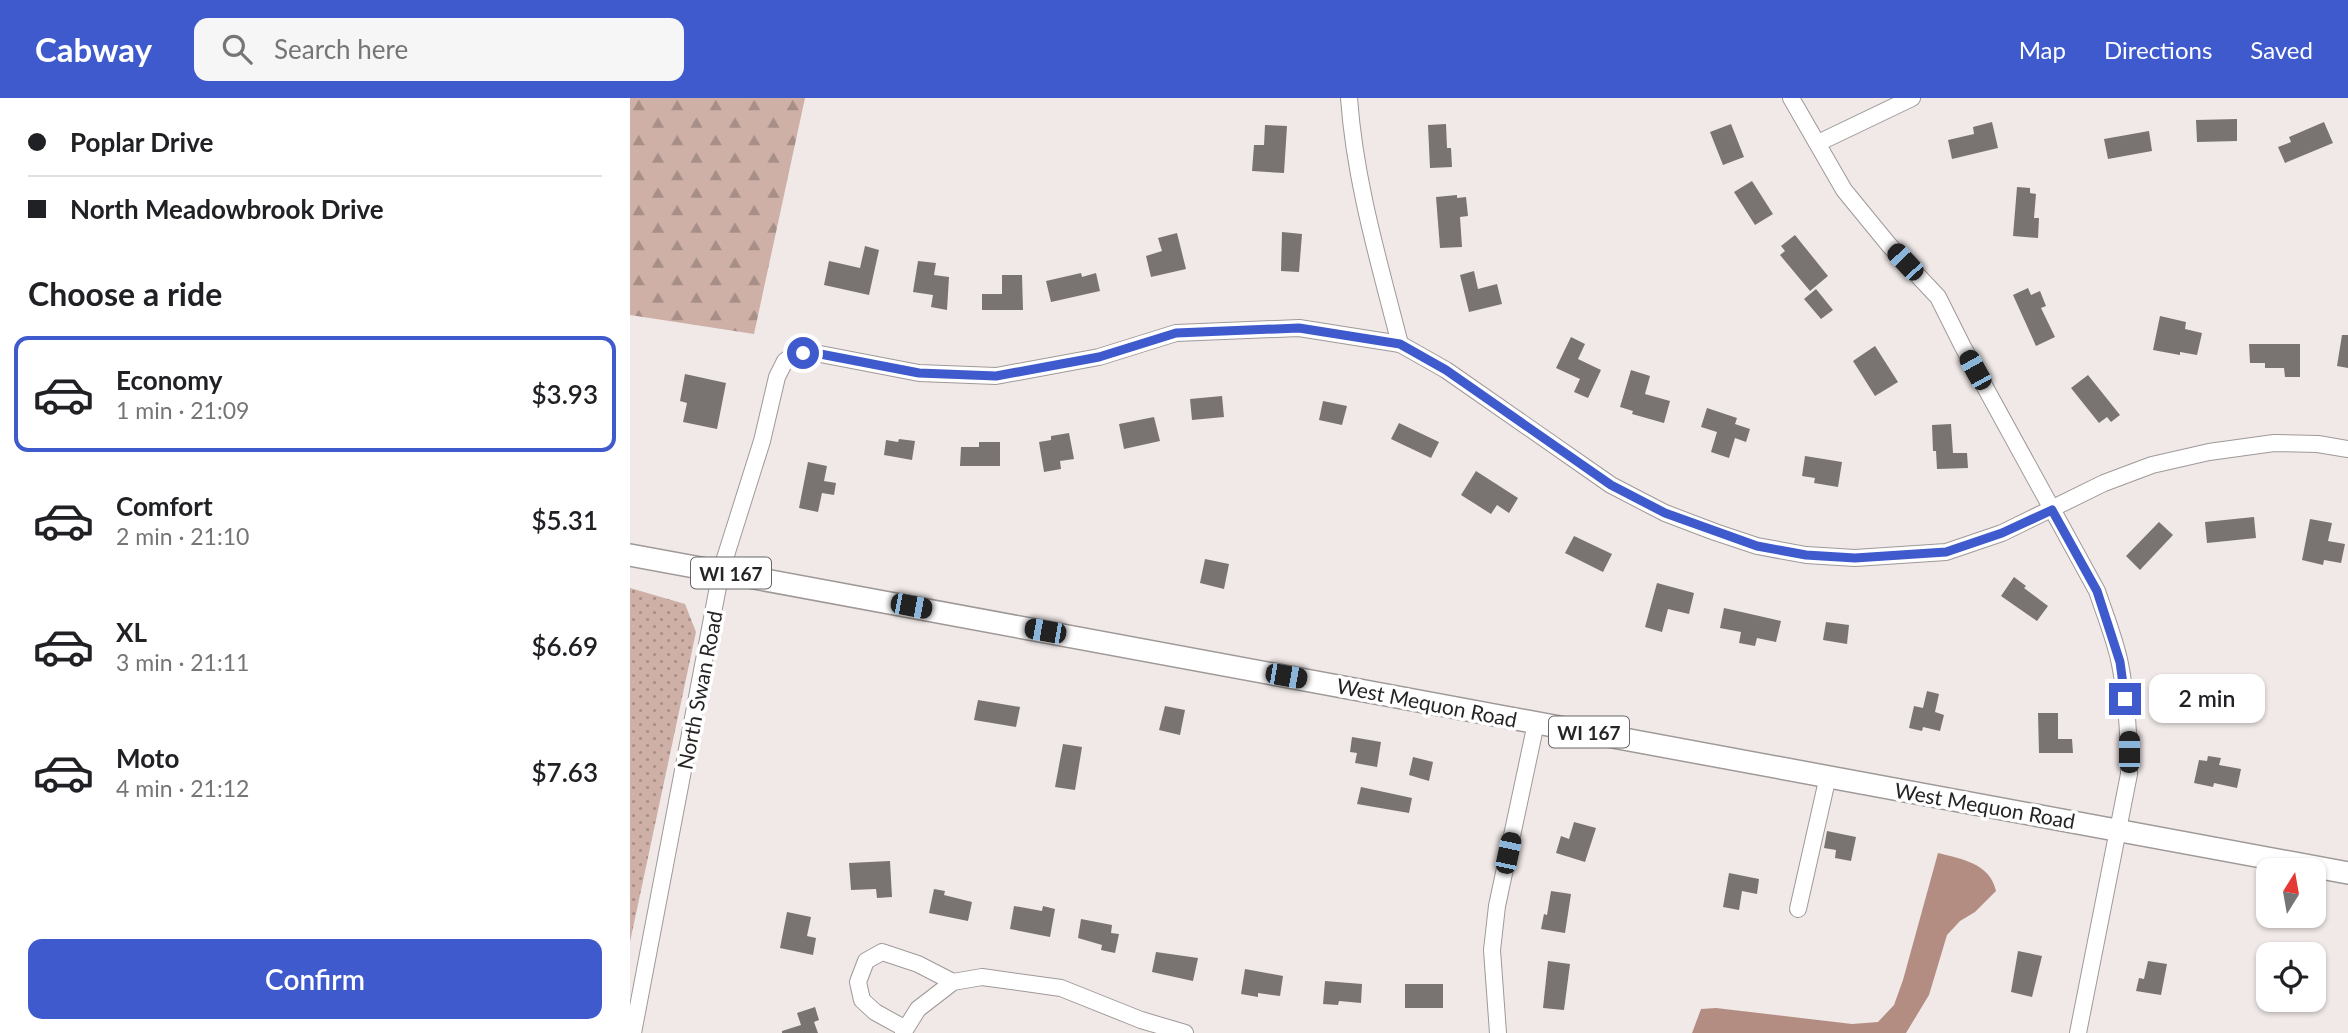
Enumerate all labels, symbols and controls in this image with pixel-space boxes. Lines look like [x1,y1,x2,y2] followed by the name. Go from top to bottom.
[194,18,684,81] search box
[35,29,152,69] text: Cabway
[218,30,256,68] icon: search
[274,33,408,65] text: Search here
[2019,35,2066,64] text: Map
[2104,35,2212,64] text: Directions
[2250,35,2313,64] text: Saved
[70,126,213,158] text: Poplar Drive
[70,193,384,225] text: North Meadowbrook Drive
[1883,239,1928,285] car
[28,274,222,313] text: Choose a ride
[787,337,819,369] route start
[1956,347,1995,393] car
[32,363,95,426] icon: car
[116,364,222,396] text: Economy
[532,378,598,410] text: $3.93
[116,396,249,424] text: 1 min · 21:09
[32,489,95,552] icon: car
[116,490,213,522] text: Comfort
[532,504,598,536] text: $5.31
[116,522,249,550] text: 2 min · 21:10
[691,558,771,588] road number: WI 167
[889,592,934,620] car
[671,608,727,772] street label: North Swan Road
[32,615,95,678] icon: car
[116,616,147,648] text: XL
[1023,617,1068,645] car
[532,630,598,662] text: $6.69
[116,648,249,676] text: 3 min · 21:11
[1264,662,1309,690] car
[1335,672,1519,732] street label: West Mequon Road
[2150,674,2265,724] callout: 2 min
[2109,683,2141,715] route end
[2179,684,2235,712] text: 2 min
[1549,716,1629,748] road number: WI 167
[2119,731,2140,773] car
[32,741,95,804] icon: car
[116,742,179,774] text: Moto
[532,756,598,788] text: $7.63
[116,774,249,802] text: 4 min · 21:12
[1893,777,2077,833] street label: West Mequon Road
[1494,830,1523,876] car
[2256,858,2326,928] north arrow
[2256,858,2326,1012] map controls
[28,939,602,1019] button: Confirm
[2256,942,2326,1012] button: locate

